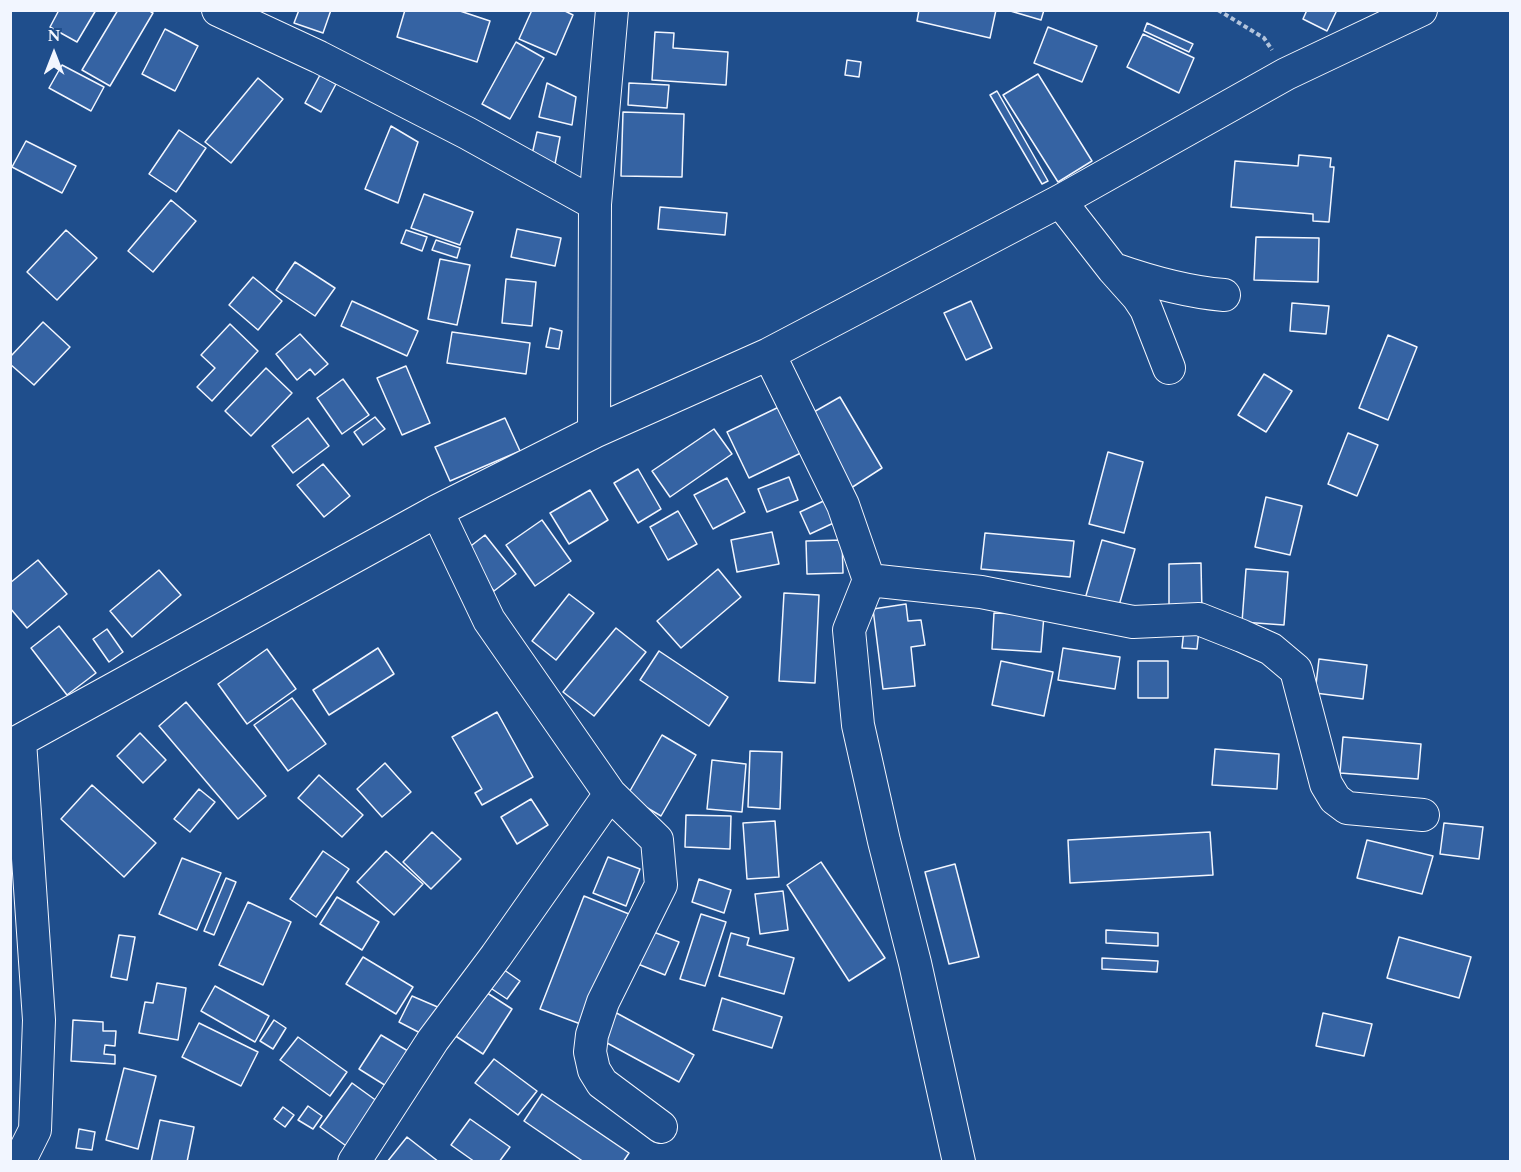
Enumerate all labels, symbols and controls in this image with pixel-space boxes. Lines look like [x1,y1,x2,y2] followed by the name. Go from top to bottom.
[24,24,84,84] north arrow
[47,24,61,48] text: N

